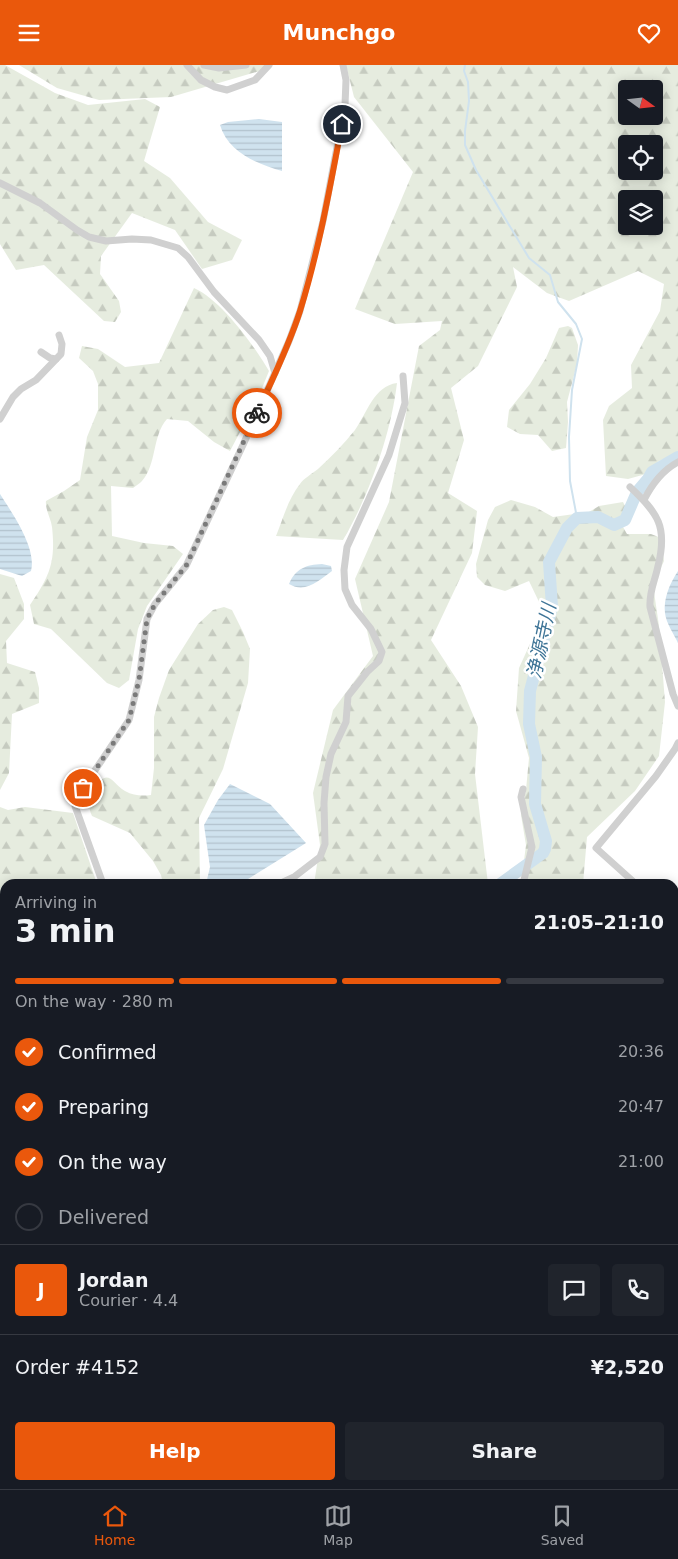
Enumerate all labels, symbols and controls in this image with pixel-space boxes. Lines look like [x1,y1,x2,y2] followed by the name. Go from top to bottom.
[15,19,43,47] icon: menu
[635,19,663,47] icon: heart
[283,20,395,45] text: Munchgo
[618,80,662,125] north arrow
[618,80,663,235] map controls
[321,103,363,145] pin
[328,110,356,138] icon: home
[618,135,663,180] button: locate
[618,190,663,235] button: layers
[232,388,282,438] courier
[243,399,271,427] icon: bike
[522,600,560,680] water label: 浄源寺川
[62,767,104,809] pin
[69,774,97,802] icon: bag
[15,893,97,912] text: Arriving in
[534,911,664,933] text: 21:05–21:10
[15,912,116,950] text: 3 min
[15,992,173,1011] text: On the way · 280 m
[15,1038,43,1066] icon: check
[58,1041,157,1063] text: Confirmed
[618,1042,664,1061] text: 20:36
[15,1093,43,1121] icon: check
[58,1096,149,1118] text: Preparing
[618,1097,664,1116] text: 20:47
[15,1148,43,1176] icon: check
[58,1151,167,1173] text: On the way
[618,1152,664,1171] text: 21:00
[58,1206,149,1228] text: Delivered
[548,1264,600,1316] button: chat
[612,1264,664,1316] button: phone
[79,1269,148,1291] text: Jordan
[37,1279,45,1301] text: J
[79,1291,178,1310] text: Courier · 4.4
[15,1356,139,1378] text: Order #4152
[591,1356,664,1378] text: ¥2,520
[15,1422,335,1480] button: Help
[345,1422,664,1480] button: Share
[94,1502,135,1548] tab: Home
[323,1502,353,1548] tab: Map
[541,1502,584,1548] tab: Saved

